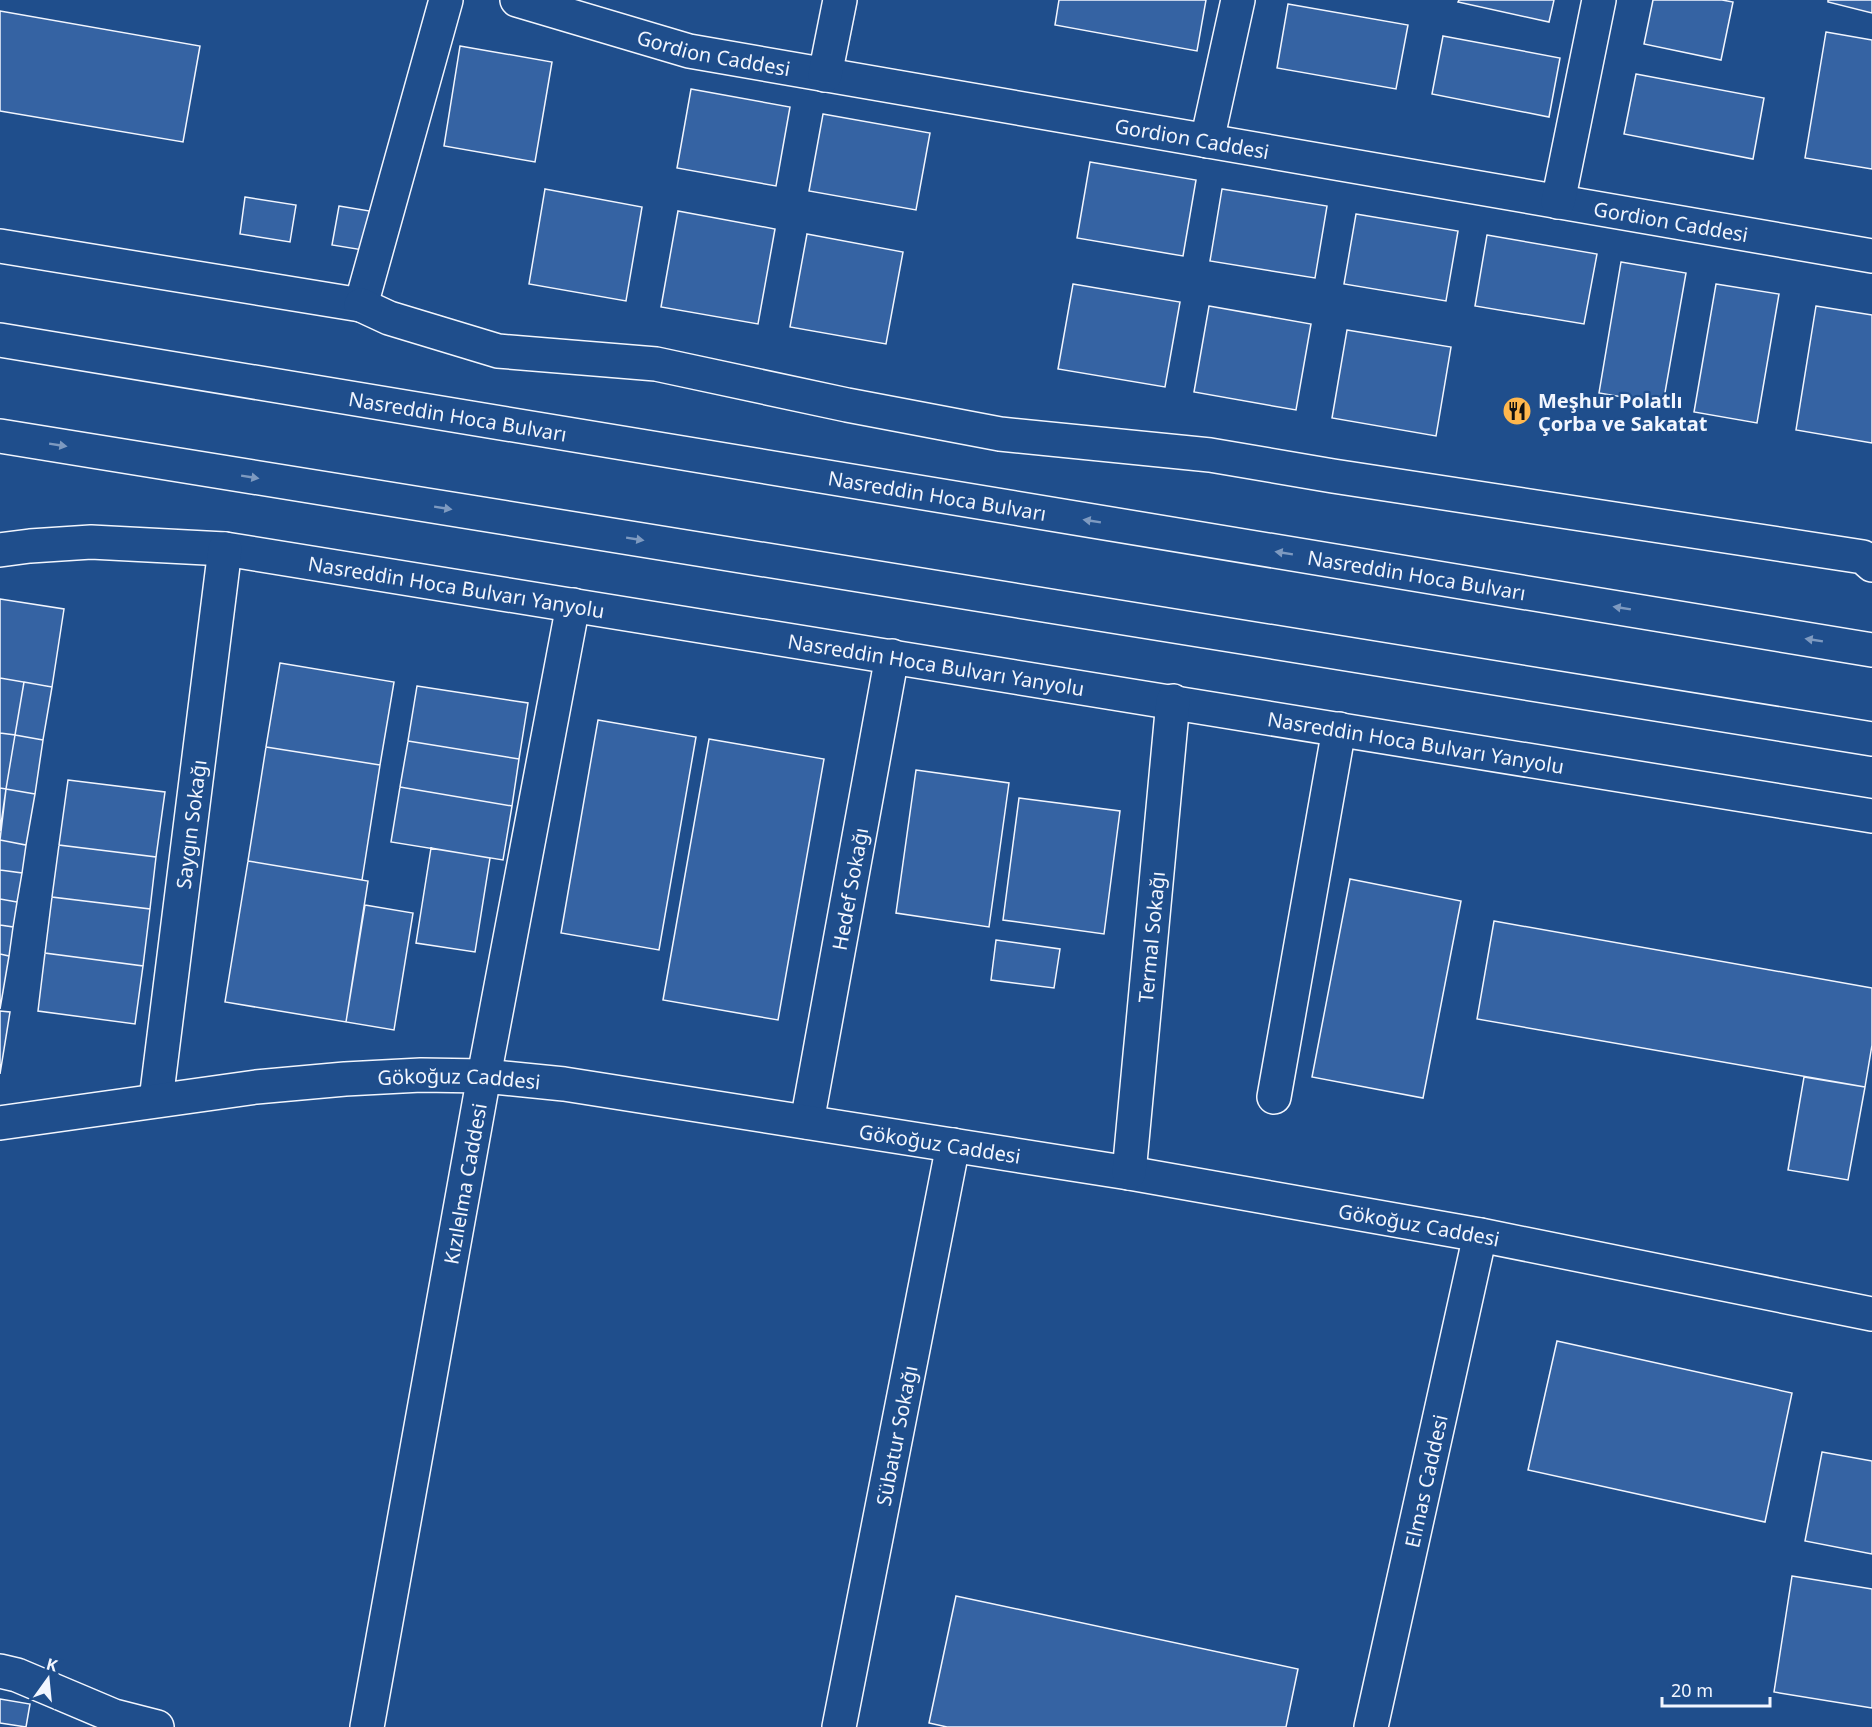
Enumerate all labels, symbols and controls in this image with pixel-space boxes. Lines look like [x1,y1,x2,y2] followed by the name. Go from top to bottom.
[634,23,793,82] street label: Gordion Caddesi
[1113,112,1271,165] street label: Gordion Caddesi
[1592,195,1750,248] street label: Gordion Caddesi
[347,384,569,447] street label: Nasreddin Hoca Bulvarı
[1538,387,1708,437] place label: Meşhur Polatlı Çorba ve Sakatat
[1501,395,1533,427] restaurant icon: Meşhur Polatlı Çorba ve Sakatat
[48,441,67,450] one-way arrow
[826,464,1048,527] street label: Nasreddin Hoca Bulvarı
[241,472,260,481] one-way arrow
[433,504,452,513] one-way arrow
[1082,516,1101,525] one-way arrow
[626,535,645,544] one-way arrow
[1306,543,1528,606] street label: Nasreddin Hoca Bulvarı
[1275,548,1294,557] one-way arrow
[306,549,607,624] street label: Nasreddin Hoca Bulvarı Yanyolu
[1612,604,1631,613] one-way arrow
[786,627,1086,702] street label: Nasreddin Hoca Bulvarı Yanyolu
[1805,635,1824,644] one-way arrow
[1266,705,1566,779] street label: Nasreddin Hoca Bulvarı Yanyolu
[169,758,212,890] street label: Saygın Sokağı
[825,825,874,952] street label: Hedef Sokağı
[1131,870,1171,1004] street label: Termal Sokağı
[377,1061,542,1095] street label: Gökoğuz Caddesi
[437,1101,492,1267] street label: Kızılelma Caddesi
[857,1117,1023,1169] street label: Gökoğuz Caddesi
[1336,1197,1502,1252] street label: Gökoğuz Caddesi
[869,1363,923,1508] street label: Sübatur Sokağı
[1398,1412,1453,1550] street label: Elmas Caddesi
[18,1649,78,1709] north arrow
[44,1653,60,1677] text: K
[1662,1670,1770,1708] scale bar
[1671,1678,1713,1702] text: 20 m

